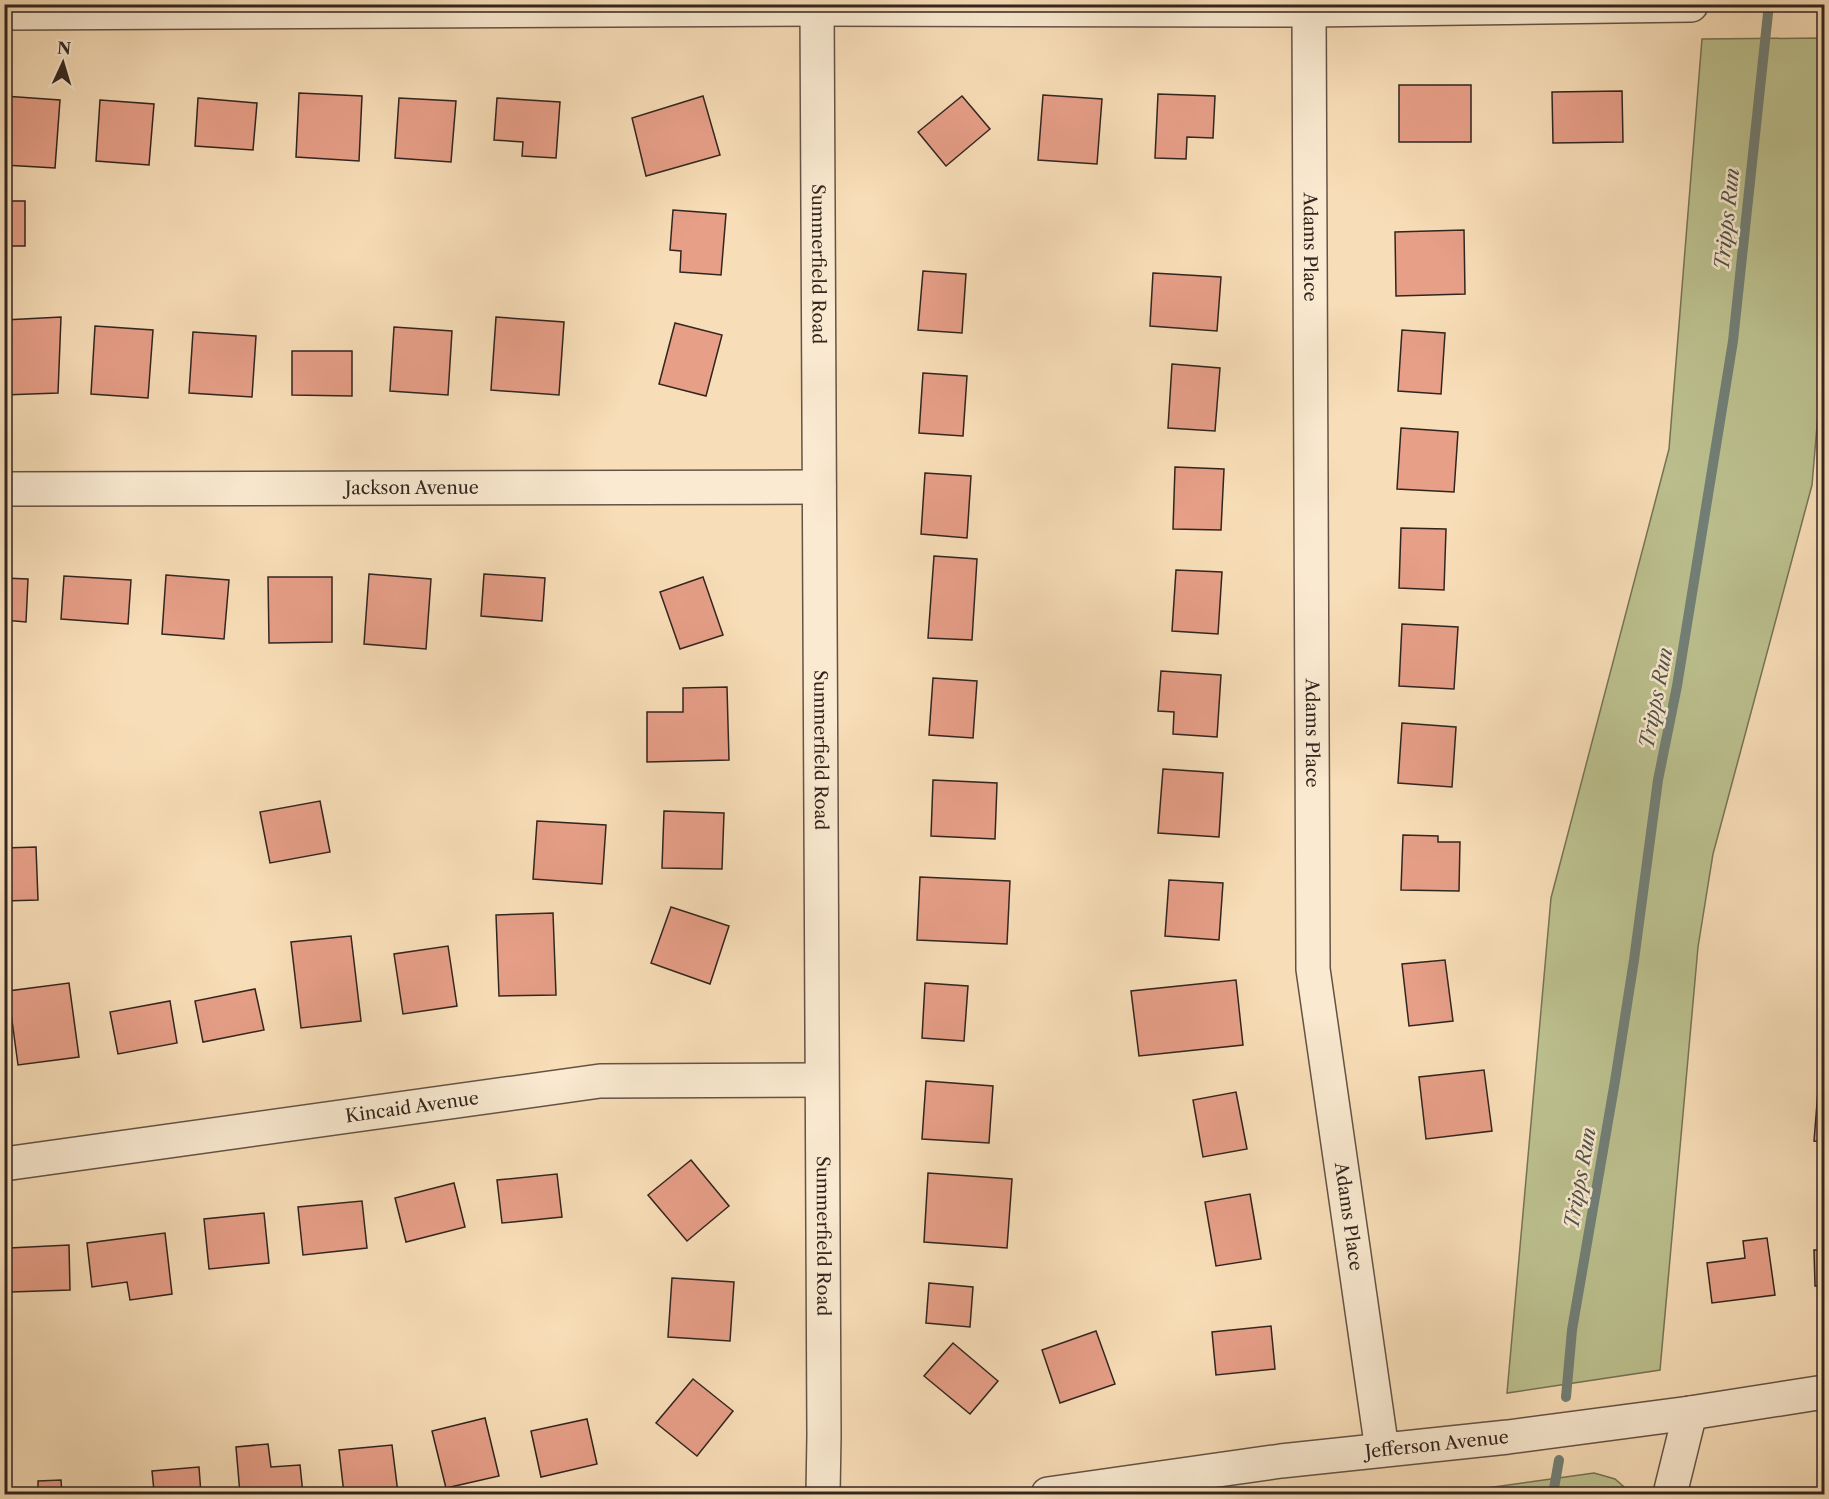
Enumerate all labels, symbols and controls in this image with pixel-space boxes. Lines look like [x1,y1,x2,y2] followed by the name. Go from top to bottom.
[33,33,93,93] north arrow
[56,38,72,59] text: N
[1710,167,1744,271] water label: Tripps Run
[807,184,830,344] street label: Summerfield Road
[1299,191,1321,302] street label: Adams Place
[342,477,479,499] street label: Jackson Avenue
[1634,645,1678,751] water label: Tripps Run
[809,670,832,830] street label: Summerfield Road
[1301,677,1323,788] street label: Adams Place
[344,1087,480,1127] street label: Kincaid Avenue
[1559,1125,1601,1231] water label: Tripps Run
[812,1156,834,1316] street label: Summerfield Road
[1330,1160,1367,1272] street label: Adams Place
[1361,1426,1510,1463] street label: Jefferson Avenue

